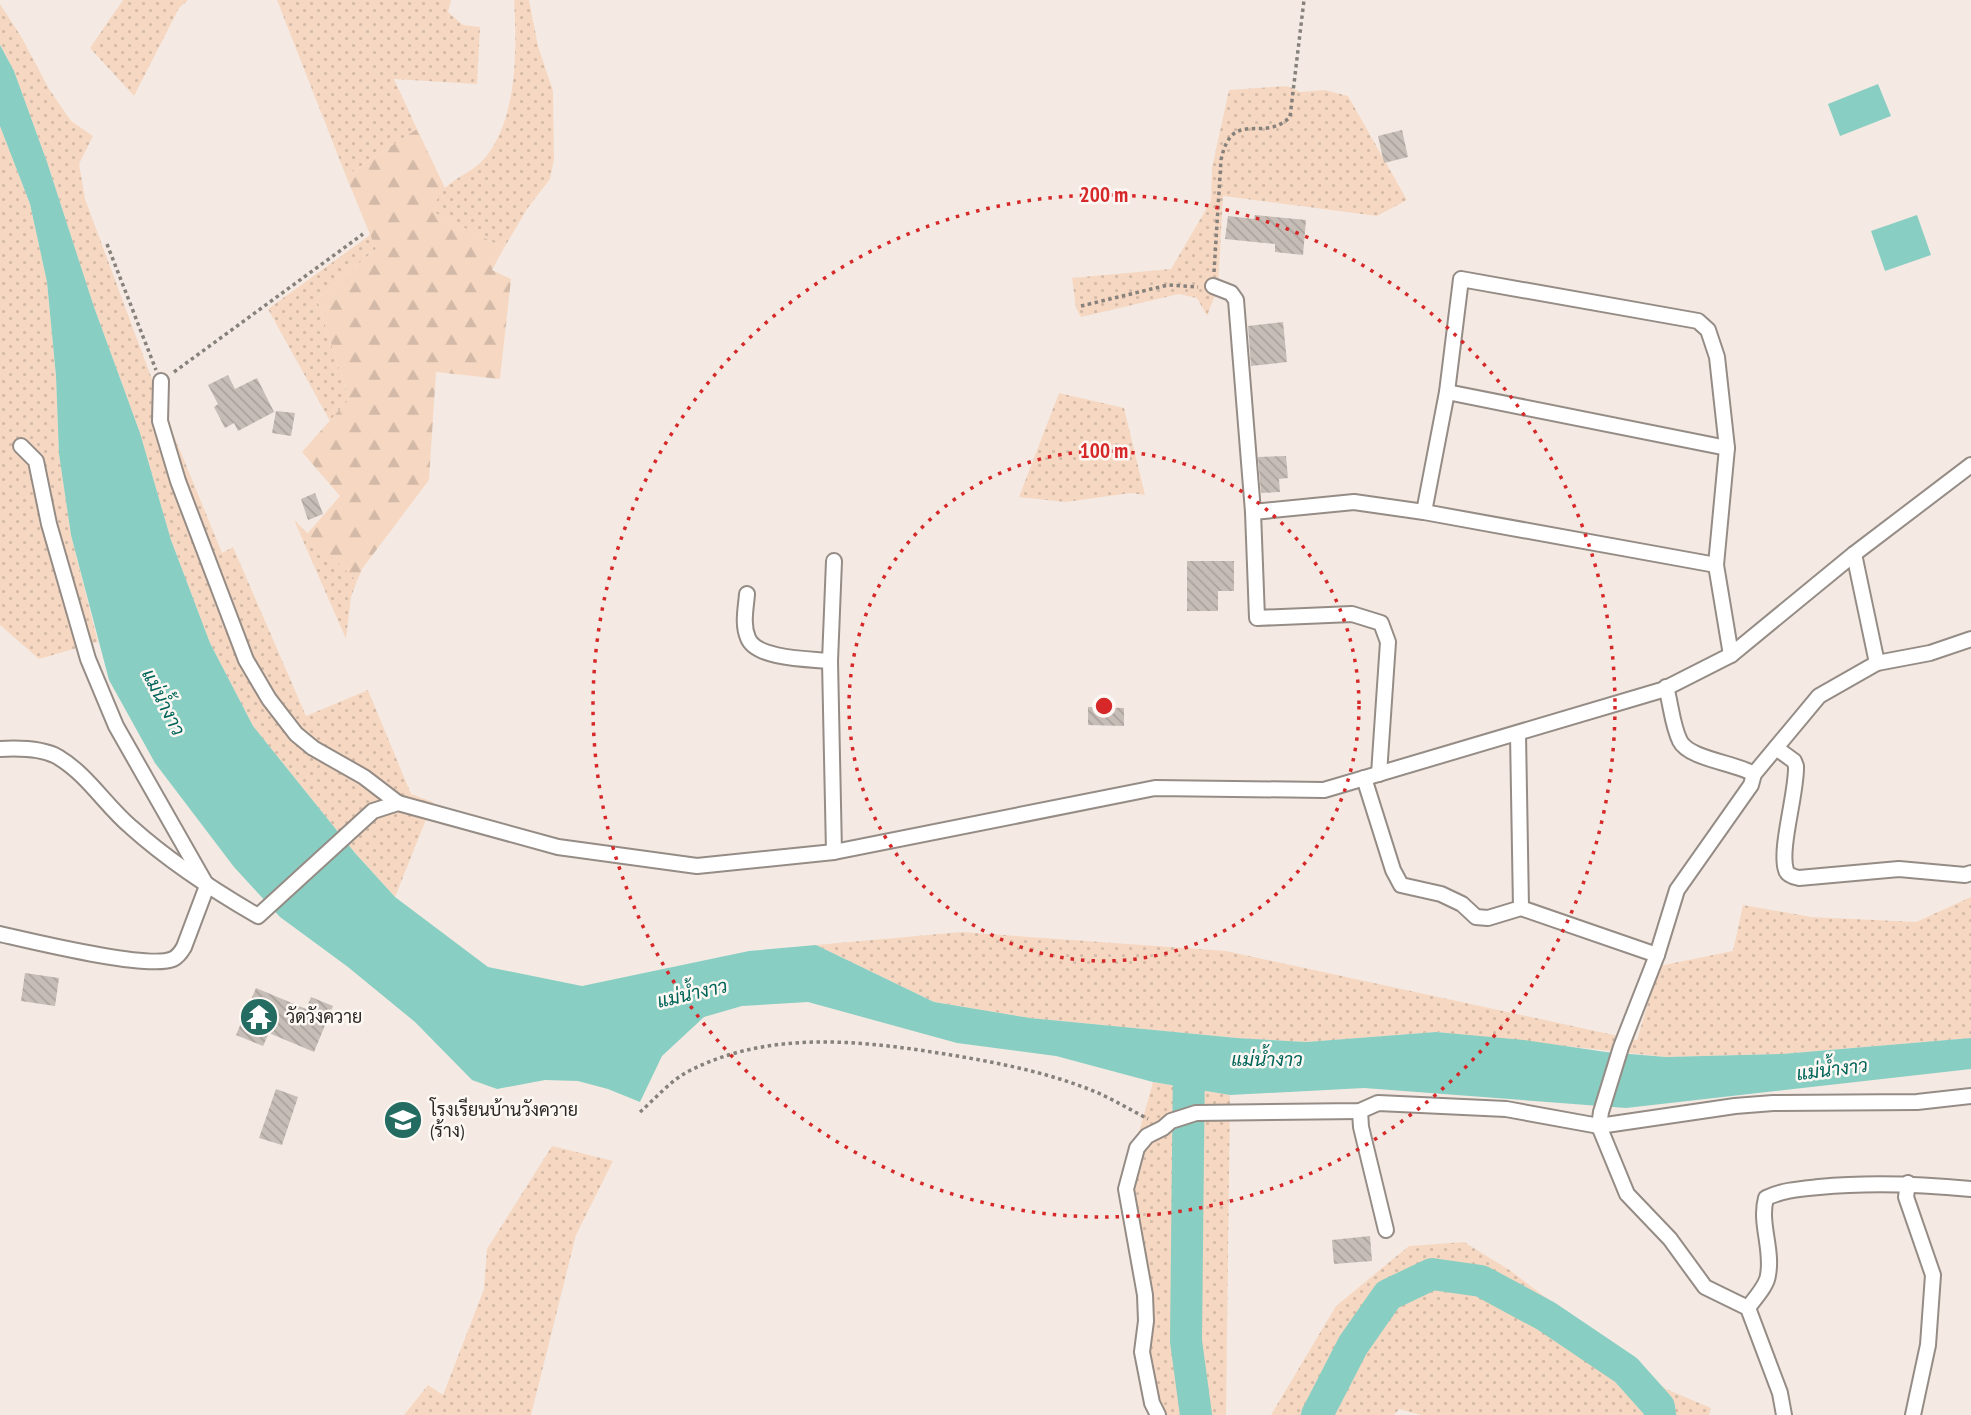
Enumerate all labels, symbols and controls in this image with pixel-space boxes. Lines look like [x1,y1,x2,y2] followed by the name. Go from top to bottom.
[1080,181,1128,208] text: 200 m
[1080,437,1128,464] text: 100 m
[137,663,194,739] water label: แม่น้ำงาว
[1092,694,1116,718] centre of rings
[654,970,730,1013] water label: แม่น้ำงาว
[238,996,280,1038] temple icon: วัดวังควาย
[286,1005,362,1028] place label: วัดวังควาย
[1231,1044,1303,1071] water label: แม่น้ำงาว
[1795,1050,1869,1085] water label: แม่น้ำงาว
[429,1097,578,1142] place label: โรงเรียนบ้านวังควาย (ร้าง)
[382,1099,424,1141] school or university icon: โรงเรียนบ้านวังควาย (ร้าง)

